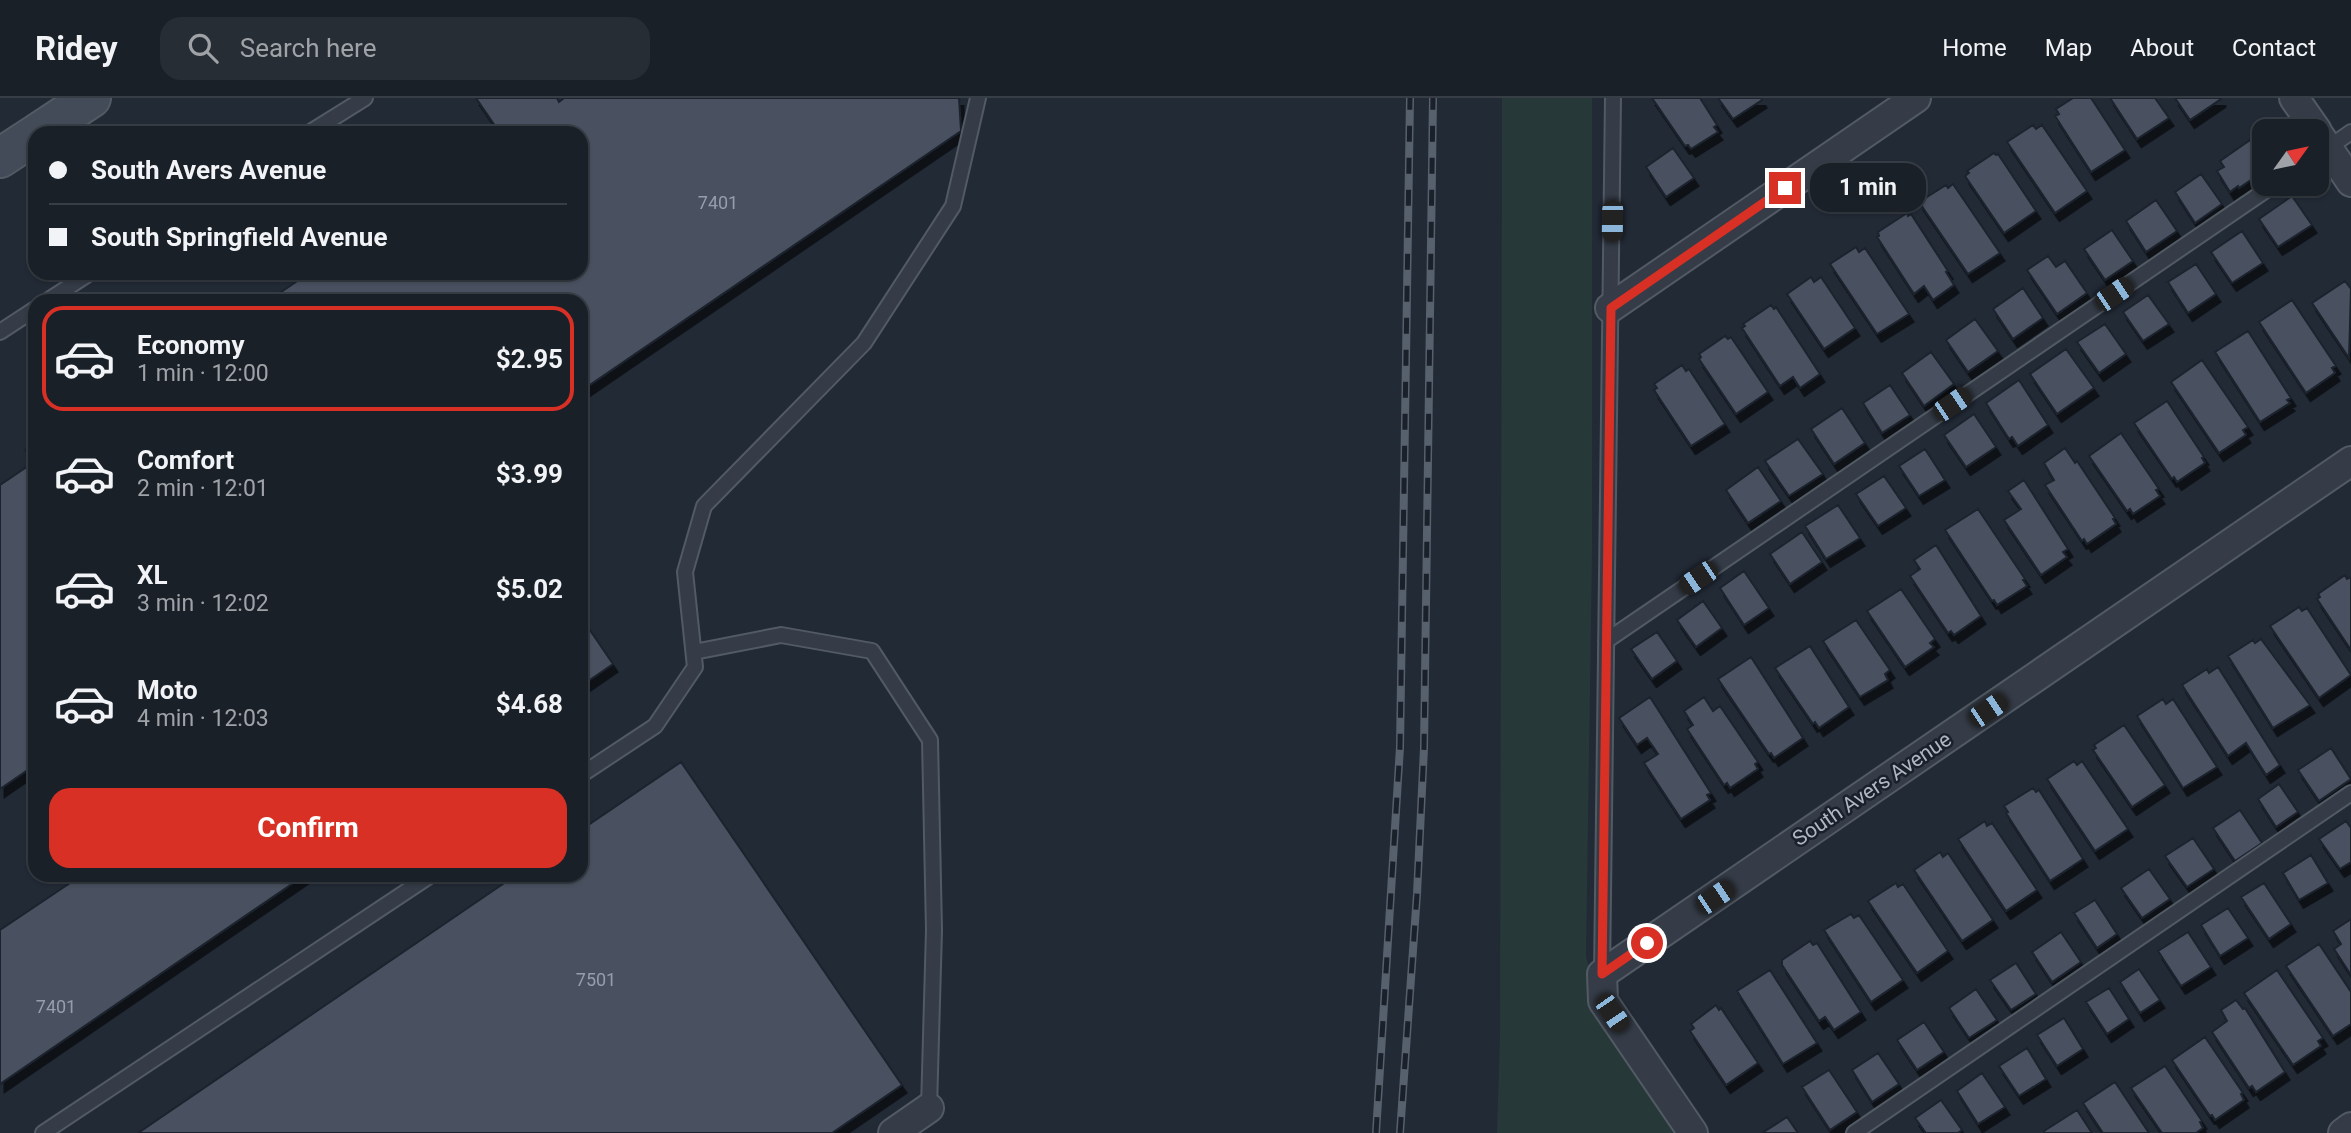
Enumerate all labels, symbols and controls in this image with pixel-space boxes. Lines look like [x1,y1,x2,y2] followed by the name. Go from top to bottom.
[160,17,650,80] search box
[35,29,118,68] text: Ridey
[184,29,222,67] icon: search
[240,33,376,63] text: Search here
[1942,34,2007,62] text: Home
[2045,34,2092,62] text: Map
[2130,34,2194,62] text: About
[2232,34,2316,62] text: Contact
[2252,119,2329,196] north arrow
[2252,119,2329,196] map controls
[91,155,326,185] text: South Avers Avenue
[1810,164,1925,212] callout: 1 min
[1769,172,1801,204] route end
[1839,174,1897,201] text: 1 min
[698,192,738,213] house number: 7401
[1602,200,1623,242] car
[91,222,387,252] text: South Springfield Avenue
[2091,274,2138,314] car
[53,327,116,390] icon: car
[137,330,244,360] text: Economy
[496,344,563,374] text: $2.95
[137,360,269,387] text: 1 min · 12:00
[1929,384,1976,424] car
[53,442,116,505] icon: car
[137,445,234,475] text: Comfort
[496,459,563,489] text: $3.99
[137,475,269,502] text: 2 min · 12:01
[53,557,116,620] icon: car
[1675,558,1722,598] car
[137,560,168,590] text: XL
[496,574,563,604] text: $5.02
[137,590,269,617] text: 3 min · 12:02
[53,672,116,735] icon: car
[137,675,198,705] text: Moto
[496,689,563,719] text: $4.68
[1965,690,2012,730] car
[137,705,269,732] text: 4 min · 12:03
[1788,727,1956,851] street label: South Avers Avenue
[49,788,567,868] button: Confirm
[1692,877,1739,917] car
[1631,927,1663,959] route start
[576,969,616,990] house number: 7501
[1592,990,1633,1036] car
[36,996,76,1017] house number: 7401

